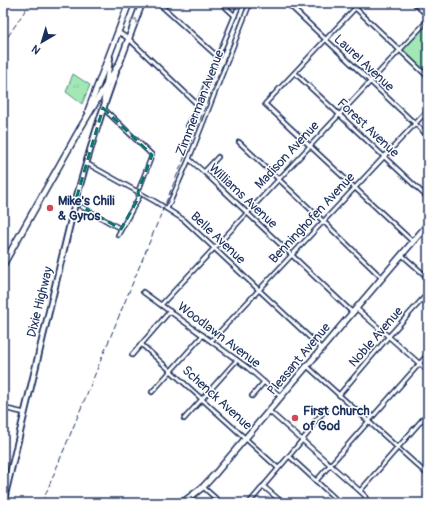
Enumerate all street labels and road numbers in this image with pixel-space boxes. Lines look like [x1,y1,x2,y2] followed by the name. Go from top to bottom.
[331,31,398,95] street label: Laurel Avenue
[172,47,228,158] street label: Zimmerman Avenue
[334,95,403,161] street label: Forest Avenue
[252,117,323,192] street label: Madison Avenue
[205,160,281,232] street label: Williams Avenue
[266,169,359,267] street label: Benninghofen Avenue
[187,209,249,268] street label: Belle Avenue
[24,265,57,339] street label: Dixie Highway
[174,299,264,372] street label: Woodlawn Avenue
[346,303,407,370] street label: Noble Avenue
[264,319,334,398] street label: Pleasant Avenue
[179,362,256,434] street label: Schenck Avenue

